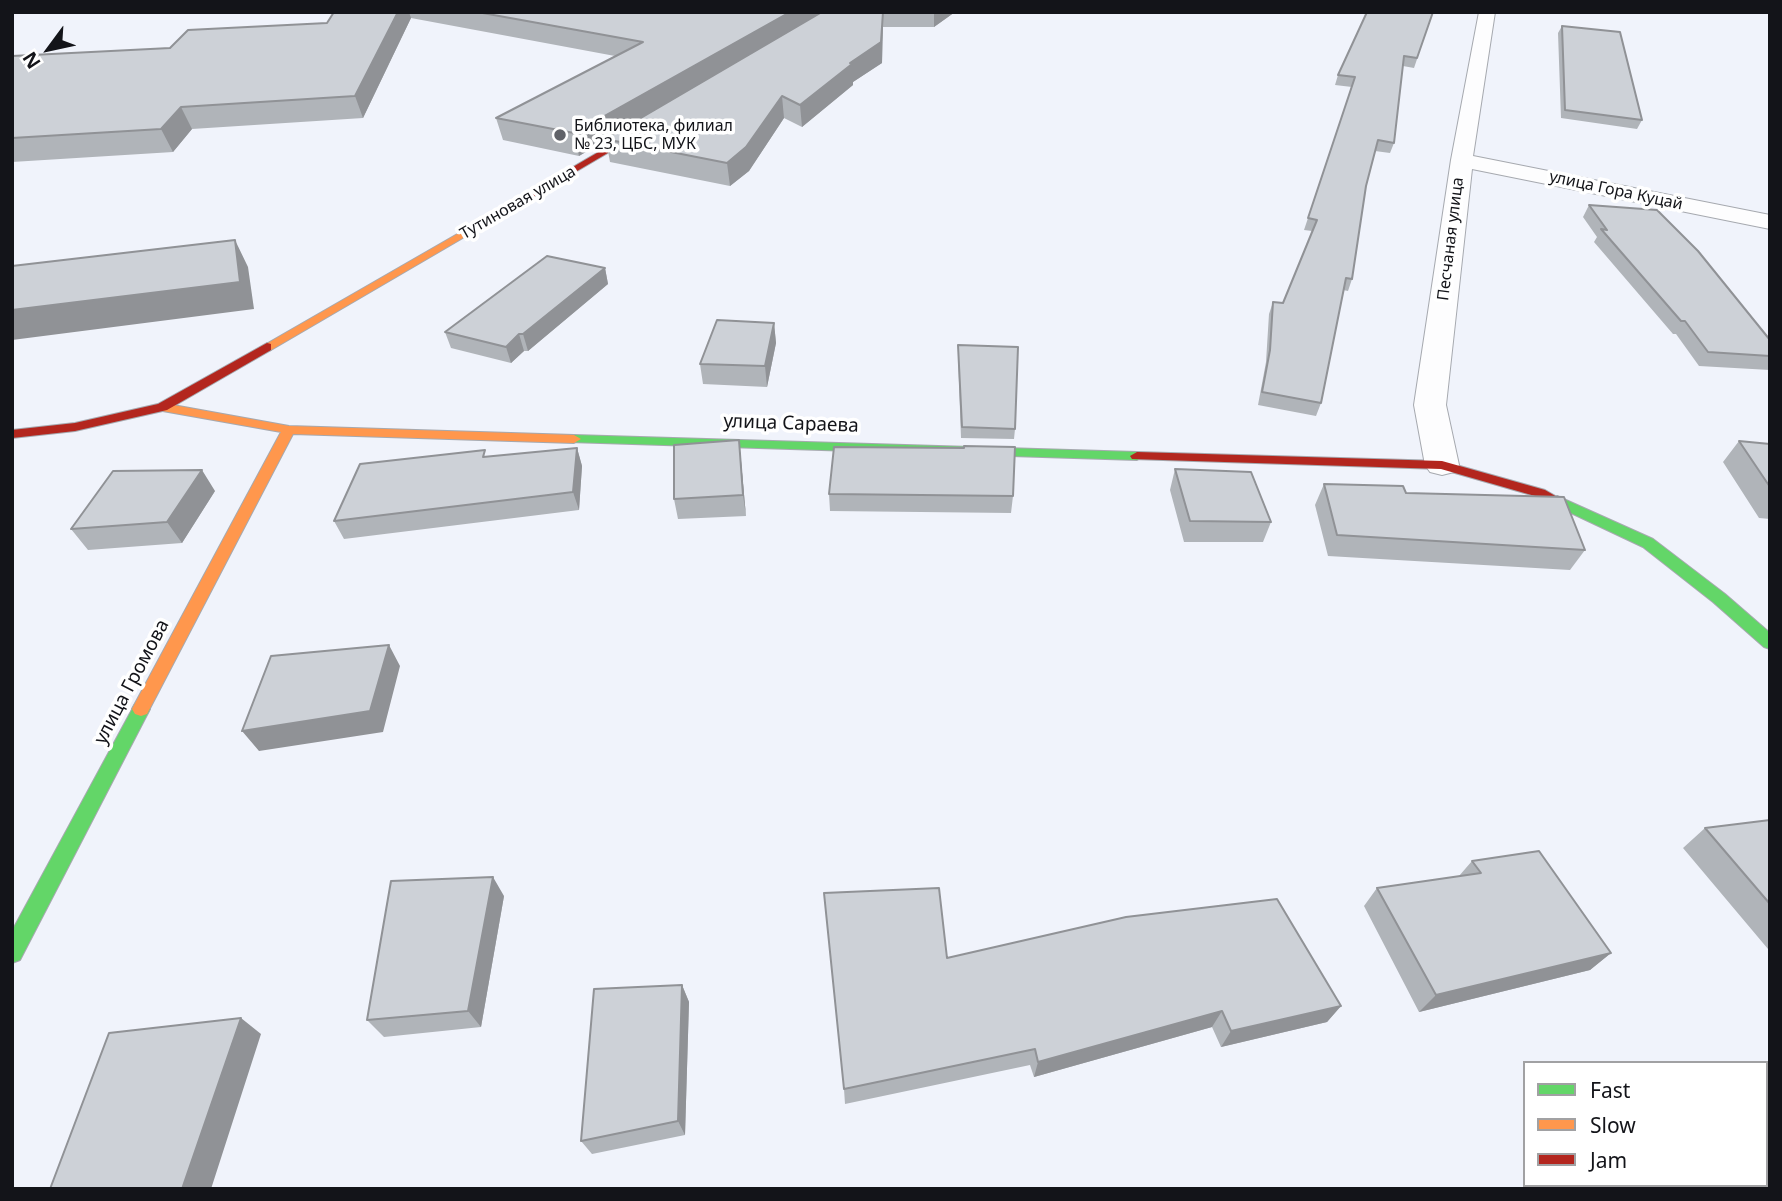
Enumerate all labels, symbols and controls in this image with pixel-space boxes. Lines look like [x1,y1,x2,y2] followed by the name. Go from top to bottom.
[14,14,84,84] north arrow
[16,47,47,74] text: N
[574,116,733,154] place label: Библиотека, филиал № 23, ЦБС, МУК
[552,127,568,143] marker: Библиотека, филиал № 23, ЦБС, МУК
[457,162,579,244] street label: Тутиновая улица
[1548,167,1684,215] street label: улица Гора Куцай
[1434,176,1468,302] street label: Песчаная улица
[723,410,859,438] street label: улица Сараева
[90,616,174,748] street label: улица Громова
[1523,1061,1768,1187] legend
[1590,1076,1630,1104] text: Fast
[1590,1111,1636,1139] text: Slow
[1590,1146,1627,1174] text: Jam

